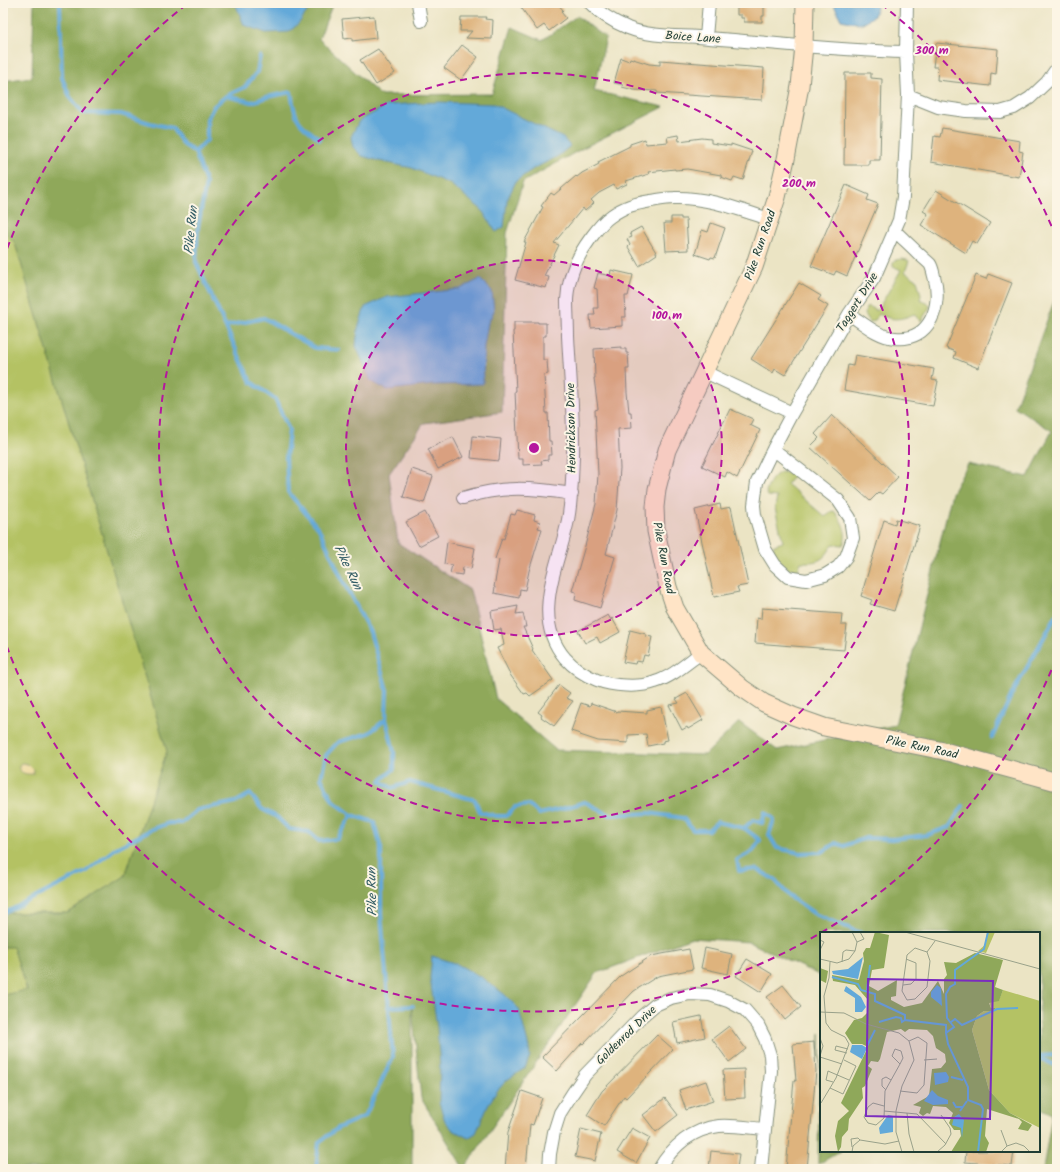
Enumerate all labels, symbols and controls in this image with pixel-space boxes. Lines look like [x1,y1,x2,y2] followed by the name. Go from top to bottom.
[665,26,722,49] street label: Boice Lane
[914,41,949,60] text: 300 m
[782,174,816,193] text: 200 m
[179,204,205,255] water label: Pike Run
[740,206,782,283] street label: Pike Run Road
[832,268,884,336] street label: Taggert Drive
[652,306,682,325] text: 100 m
[561,382,582,473] street label: Hendrickson Drive
[527,441,541,455] centre of rings
[647,520,680,597] street label: Pike Run Road
[328,541,368,595] water label: Pike Run
[884,731,961,765] street label: Pike Run Road
[362,867,383,916] water label: Pike Run
[820,932,1040,1152] inset map
[591,1001,662,1070] street label: Goldenrod Drive

